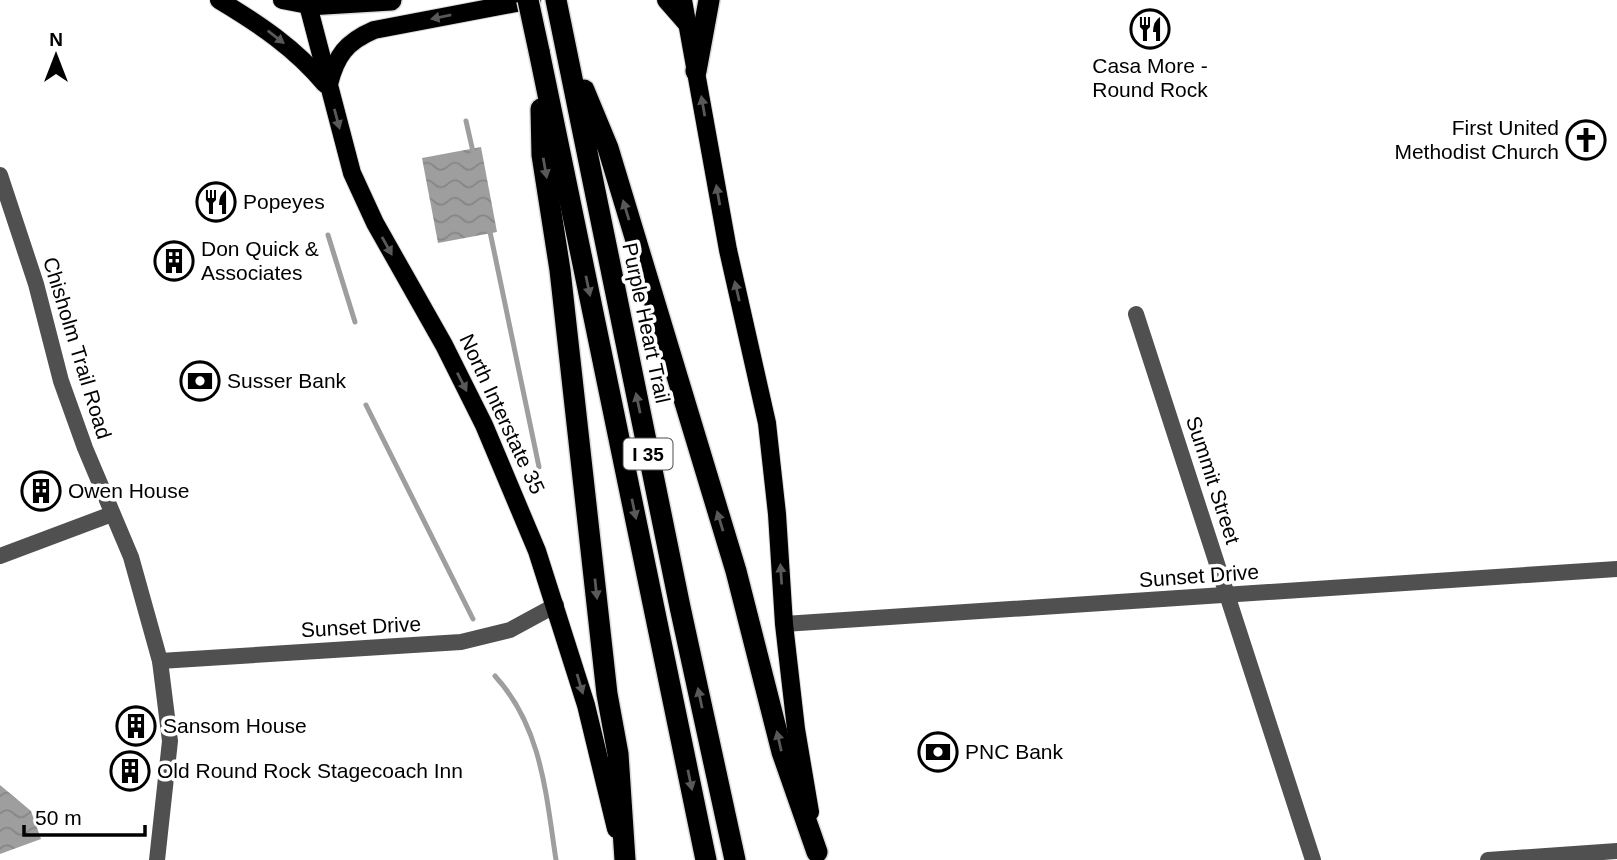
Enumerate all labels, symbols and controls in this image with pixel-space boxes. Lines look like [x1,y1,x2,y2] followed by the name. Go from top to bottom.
[1129,8,1171,50] restaurant icon: Casa More - Round Rock
[430,12,452,23] one-way arrow
[21,21,91,91] north arrow
[49,29,63,50] text: N
[267,29,285,44] one-way arrow
[1092,54,1208,101] place label: Casa More - Round Rock
[697,95,708,117] one-way arrow
[332,108,343,130] one-way arrow
[1394,116,1559,163] place label: First United Methodist Church
[1565,119,1607,161] church icon: First United Methodist Church
[539,157,550,179] one-way arrow
[195,181,237,223] restaurant icon: Popeyes
[712,184,723,206] one-way arrow
[243,190,325,213] place label: Popeyes
[620,199,630,220] one-way arrow
[381,236,393,255] one-way arrow
[201,237,319,284] place label: Don Quick & Associates
[153,240,195,282] building icon: Don Quick & Associates
[618,241,675,405] street label: Purple Heart Trail
[39,254,116,442] street label: Chisholm Trail Road
[582,275,593,297] one-way arrow
[731,280,742,302] one-way arrow
[455,330,550,497] street label: North Interstate 35
[179,360,221,402] bank icon: Susser Bank
[227,369,347,392] place label: Susser Bank
[456,372,467,392] one-way arrow
[632,392,643,414] one-way arrow
[1182,413,1245,547] street label: Summit Street
[624,438,672,470] road number: I 35
[20,470,62,512] building icon: Owen House
[68,479,189,502] place label: Owen House
[628,498,639,520] one-way arrow
[715,510,725,531] one-way arrow
[1138,560,1260,591] street label: Sunset Drive
[775,563,786,585] one-way arrow
[591,578,602,600] one-way arrow
[300,612,422,641] street label: Sunset Drive
[575,674,585,695] one-way arrow
[694,687,705,709] one-way arrow
[115,705,157,747] building icon: Sansom House
[163,714,307,737] place label: Sansom House
[773,730,784,752] one-way arrow
[917,731,959,773] bank icon: PNC Bank
[965,740,1064,763] place label: PNC Bank
[109,750,151,792] building icon: Old Round Rock Stagecoach Inn
[157,759,463,782] place label: Old Round Rock Stagecoach Inn
[684,769,695,791] one-way arrow
[24,794,145,838] scale bar
[35,806,82,829] text: 50 m

